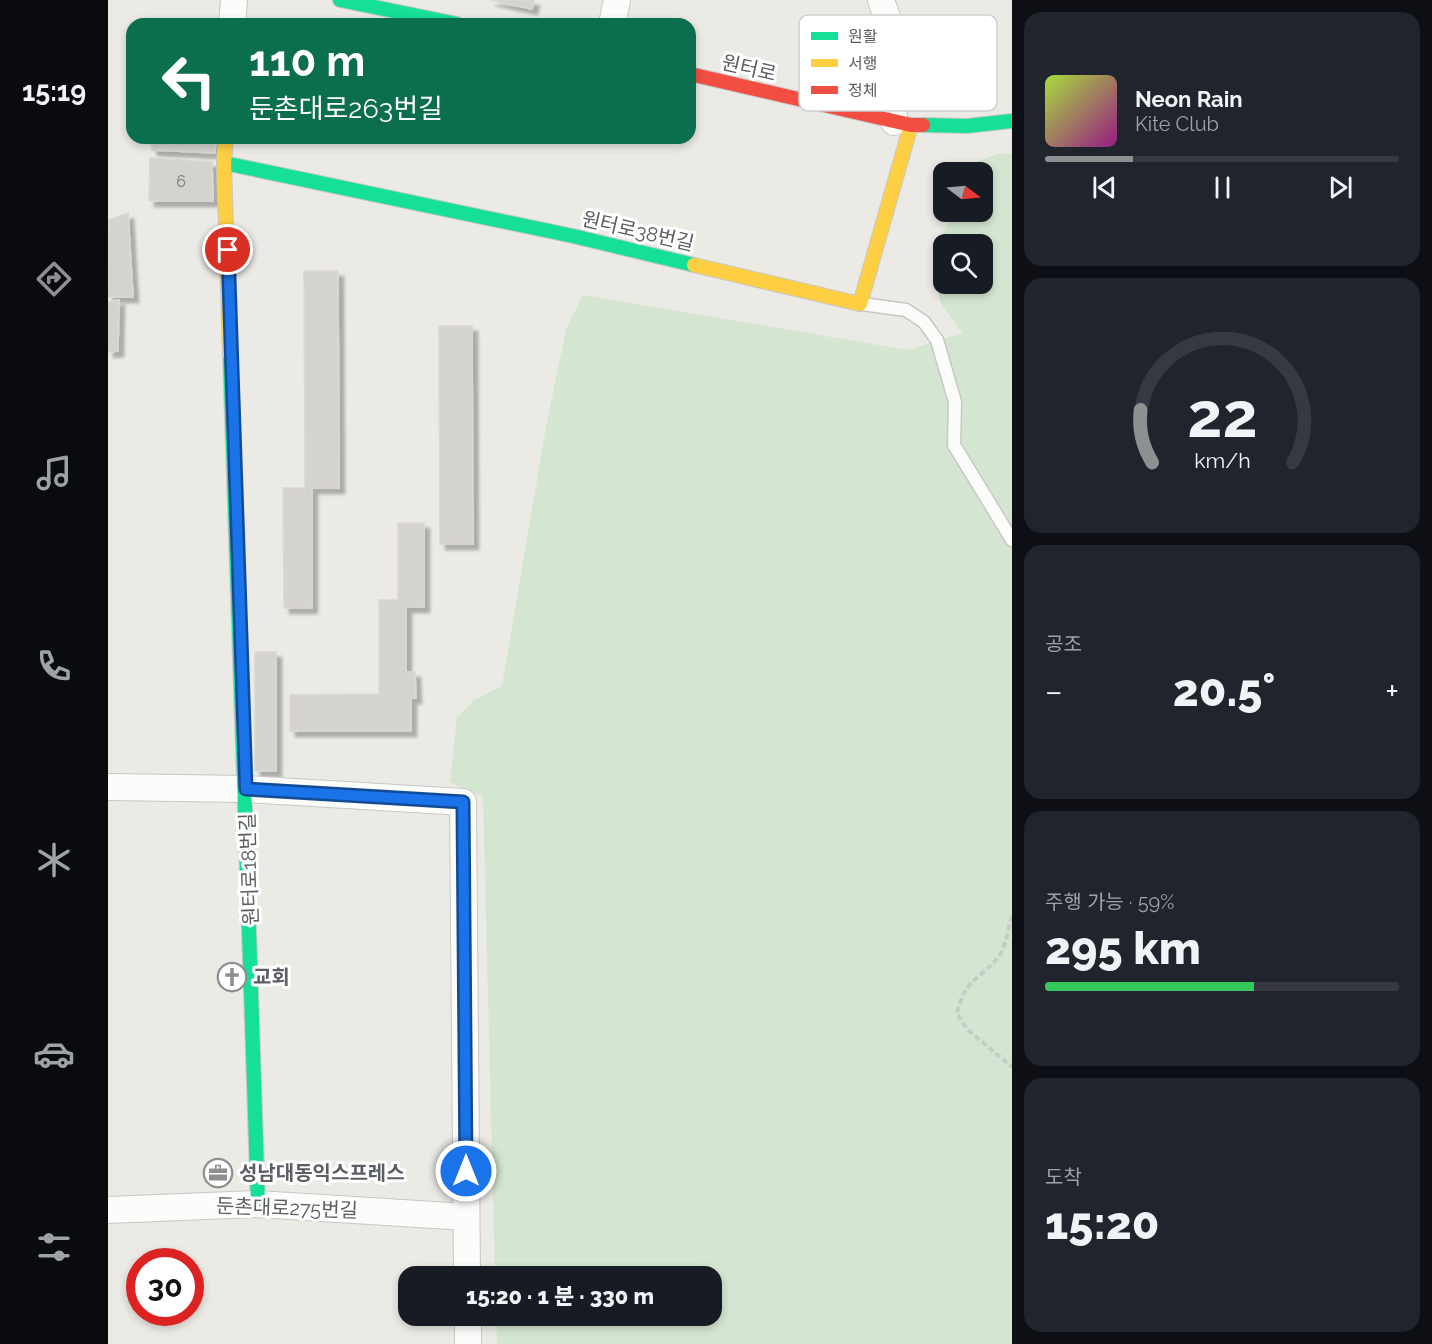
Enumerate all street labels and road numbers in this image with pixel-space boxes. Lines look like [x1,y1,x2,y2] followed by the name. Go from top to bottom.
[719,50,779,86] street label: 원터로
[579,206,697,256] street label: 원터로38번길
[235,812,263,926] street label: 원터로18번길
[216,1194,358,1222] street label: 둔촌대로275번길

